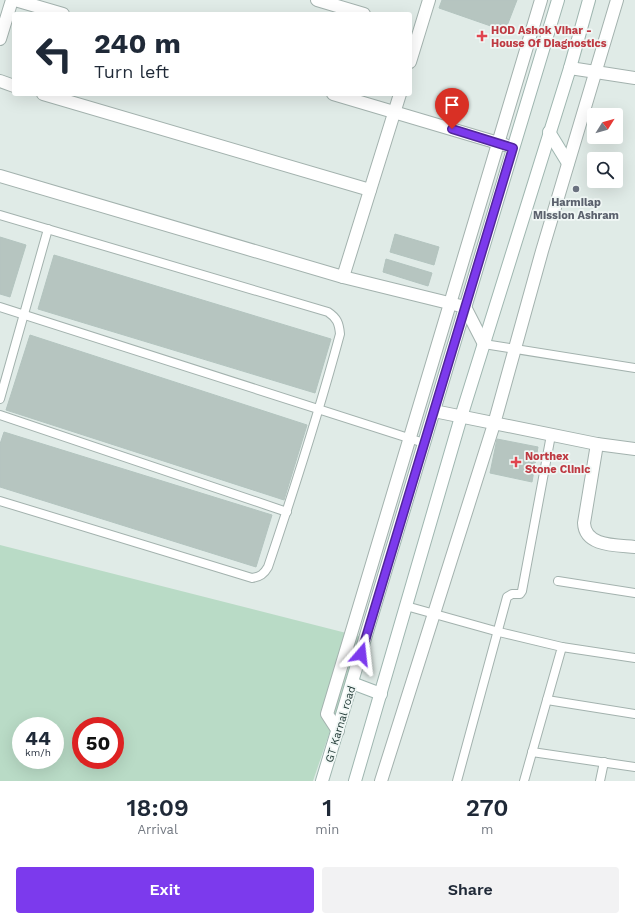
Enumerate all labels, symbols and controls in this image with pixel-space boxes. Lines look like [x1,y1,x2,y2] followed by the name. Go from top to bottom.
[491,24,607,50] place label: HOD Ashok Vihar - House Of Diagnostics
[94,27,181,60] text: 240 m
[28,28,80,80] icon: left
[476,30,488,42] marker: HOD Ashok Vihar - House Of Diagnostics
[94,61,169,82] text: Turn left
[435,88,469,129] pin
[441,94,463,116] icon: arrive
[587,108,623,144] north arrow
[587,108,623,188] map controls
[587,152,623,188] button: search
[571,184,581,194] marker: Harmilap Mission Ashram
[533,196,619,222] place label: Harmilap Mission Ashram
[525,450,590,476] place label: Northex Stone Clinic
[510,456,522,468] marker: Northex Stone Clinic
[340,633,382,675] position arrow
[323,684,358,764] street label: GT Karnal road
[72,717,124,769] speed limit sign: 50
[25,726,51,750] text: 44
[25,747,51,758] text: km/h
[127,794,189,822] text: 18:09
[322,794,332,822] text: 1
[466,794,508,822] text: 270
[137,822,178,837] text: Arrival
[315,822,339,837] text: min
[481,822,493,837] text: m
[16,867,314,913] button: Exit
[322,867,619,913] button: Share

